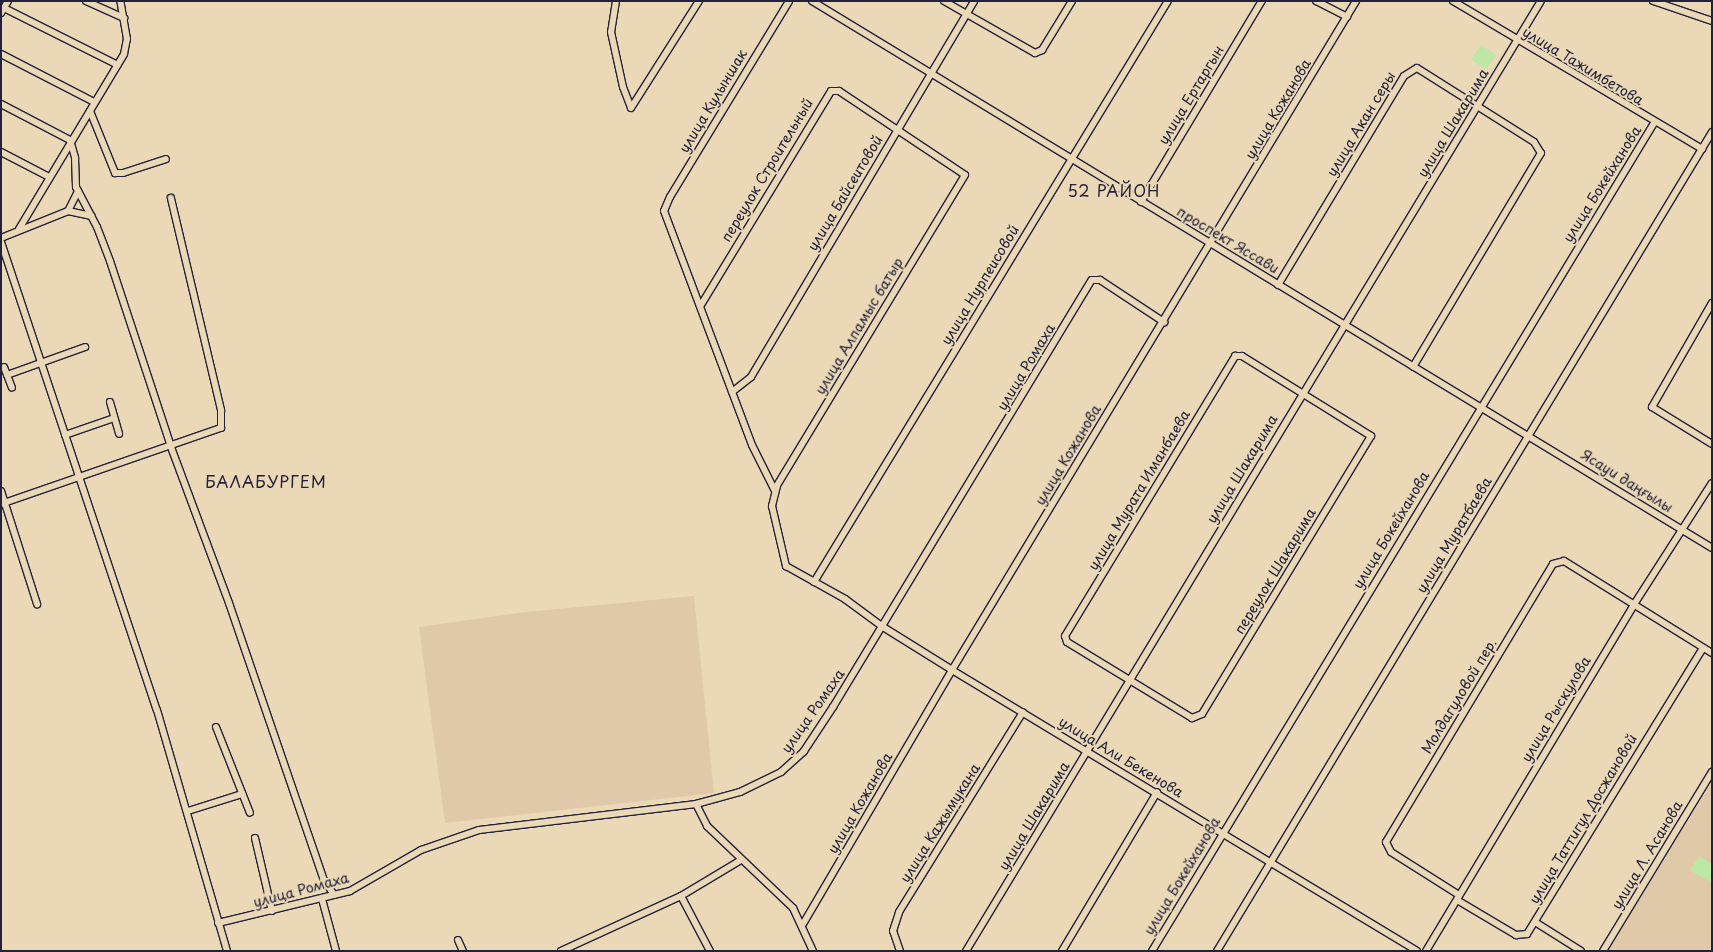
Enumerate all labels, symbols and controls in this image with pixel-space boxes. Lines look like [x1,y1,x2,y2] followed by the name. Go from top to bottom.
[1519,23,1647,109] street label: улица Тажимбетова
[1155,42,1227,148] street label: улица Ертаргын
[675,46,751,156] street label: улица Кулыншак
[1241,55,1315,163] street label: улица Кожанова
[1414,66,1492,180] street label: улица Шакарима
[1323,68,1399,180] street label: улица Акан серы
[717,95,817,245] street label: переулок Строительный
[1559,122,1645,246] street label: улица Бокейханова
[804,132,886,254] street label: улица Байсеитовой
[1066,180,1162,200] district label: 52 РАЙОН
[1174,203,1282,277] street label: проспект Яссави
[937,222,1023,348] street label: улица Нурпеисовой
[811,254,907,398] street label: улица Алпамыс батыр
[993,320,1059,414] street label: улица Ромаха
[1031,401,1105,509] street label: улица Кожанова
[1084,406,1194,574] street label: улица Мурата Иманбаева
[1203,412,1281,526] street label: улица Шакарима
[1578,446,1676,516] street label: Ясауи даңғылы
[1349,468,1433,592] street label: улица Бокейханова
[203,471,329,491] district label: БАЛАБУРГЕМ
[1413,474,1495,596] street label: улица Муратбаева
[1231,505,1319,637] street label: переулок Шакарима
[1418,635,1500,757] street label: Молдагуловой пер.
[1518,653,1594,765] street label: улица Рыскулова
[778,666,848,756] street label: улица Ромаха
[1055,713,1187,801] street label: улица Али Бекенова
[1525,731,1641,907] street label: улица Таттигул Досжановой
[824,749,896,857] street label: улица Кожанова
[995,759,1073,873] street label: улица Шакарима
[897,760,983,886] street label: улица Кажымукана
[1608,797,1686,913] street label: улица Л. Асанова
[1140,814,1224,938] street label: улица Бокейханова
[251,869,351,911] street label: улица Ромаха

